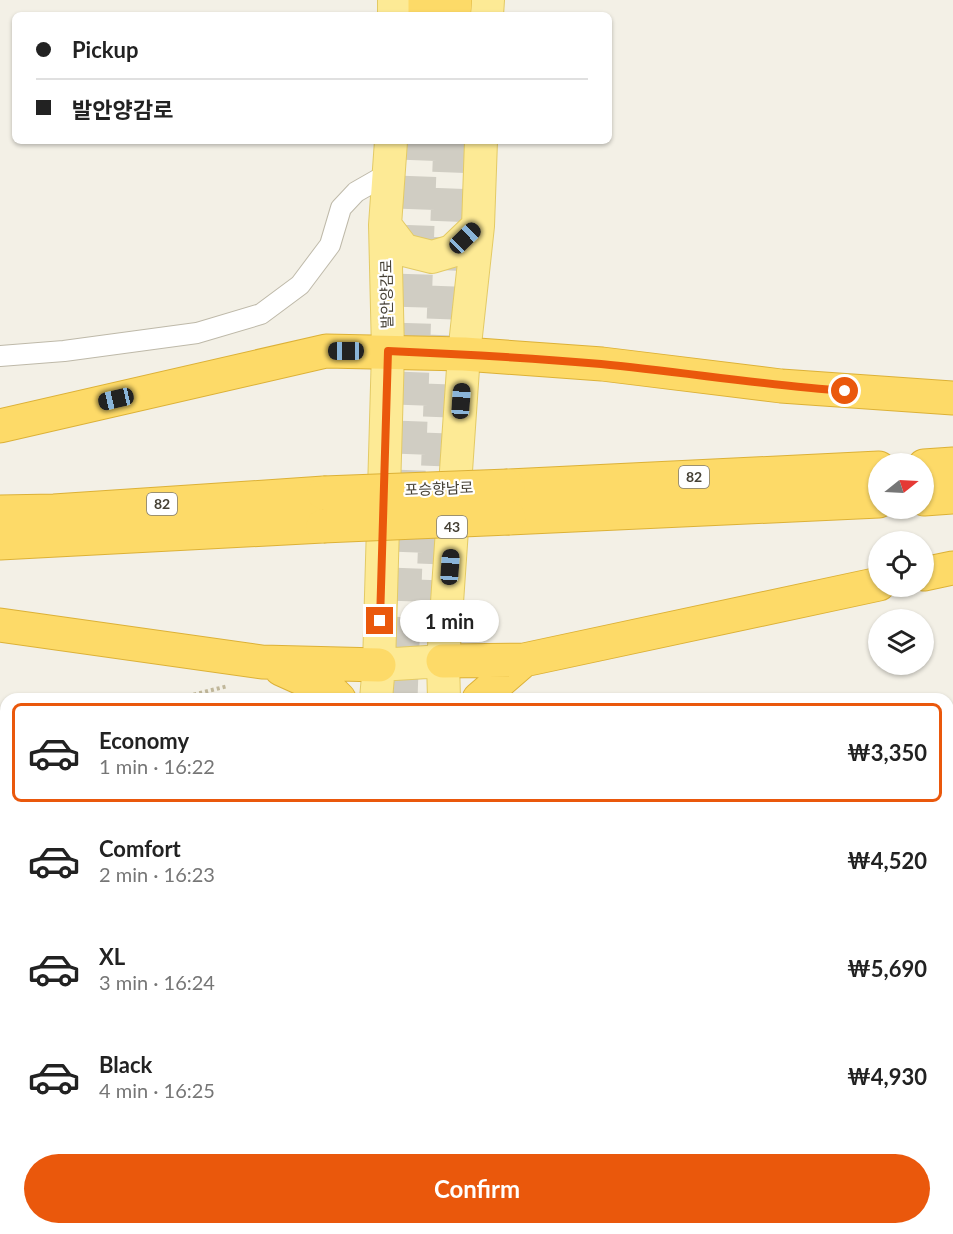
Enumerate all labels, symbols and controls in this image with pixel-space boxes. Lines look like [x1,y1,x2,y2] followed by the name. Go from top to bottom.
[72,36,138,63] text: Pickup
[72,96,173,123] text: 발안양감로
[446,219,484,257] car
[376,259,396,329] street label: 발안양감로
[328,342,364,360] car
[831,377,858,404] route start
[451,382,471,420] car
[96,386,136,412] car
[868,453,934,519] north arrow
[868,453,934,675] map controls
[679,466,709,488] road number: 82
[404,478,474,498] street label: 포승향남로
[147,493,177,515] road number: 82
[437,516,467,538] road number: 43
[868,531,934,597] button: locate
[440,548,460,586] car
[401,600,500,642] callout: 1 min
[366,607,393,634] route end
[425,609,474,633] text: 1 min
[868,609,934,675] button: layers
[27,726,81,780] icon: car
[99,727,189,754] text: Economy
[847,739,927,766] text: ₩3,350
[99,754,215,778] text: 1 min · 16:22
[27,834,81,888] icon: car
[99,835,181,862] text: Comfort
[847,847,927,874] text: ₩4,520
[99,862,215,886] text: 2 min · 16:23
[27,942,81,996] icon: car
[99,943,125,970] text: XL
[847,955,927,982] text: ₩5,690
[99,970,215,994] text: 3 min · 16:24
[27,1050,81,1104] icon: car
[99,1051,152,1078] text: Black
[847,1063,927,1090] text: ₩4,930
[99,1078,215,1102] text: 4 min · 16:25
[24,1154,930,1223] button: Confirm

